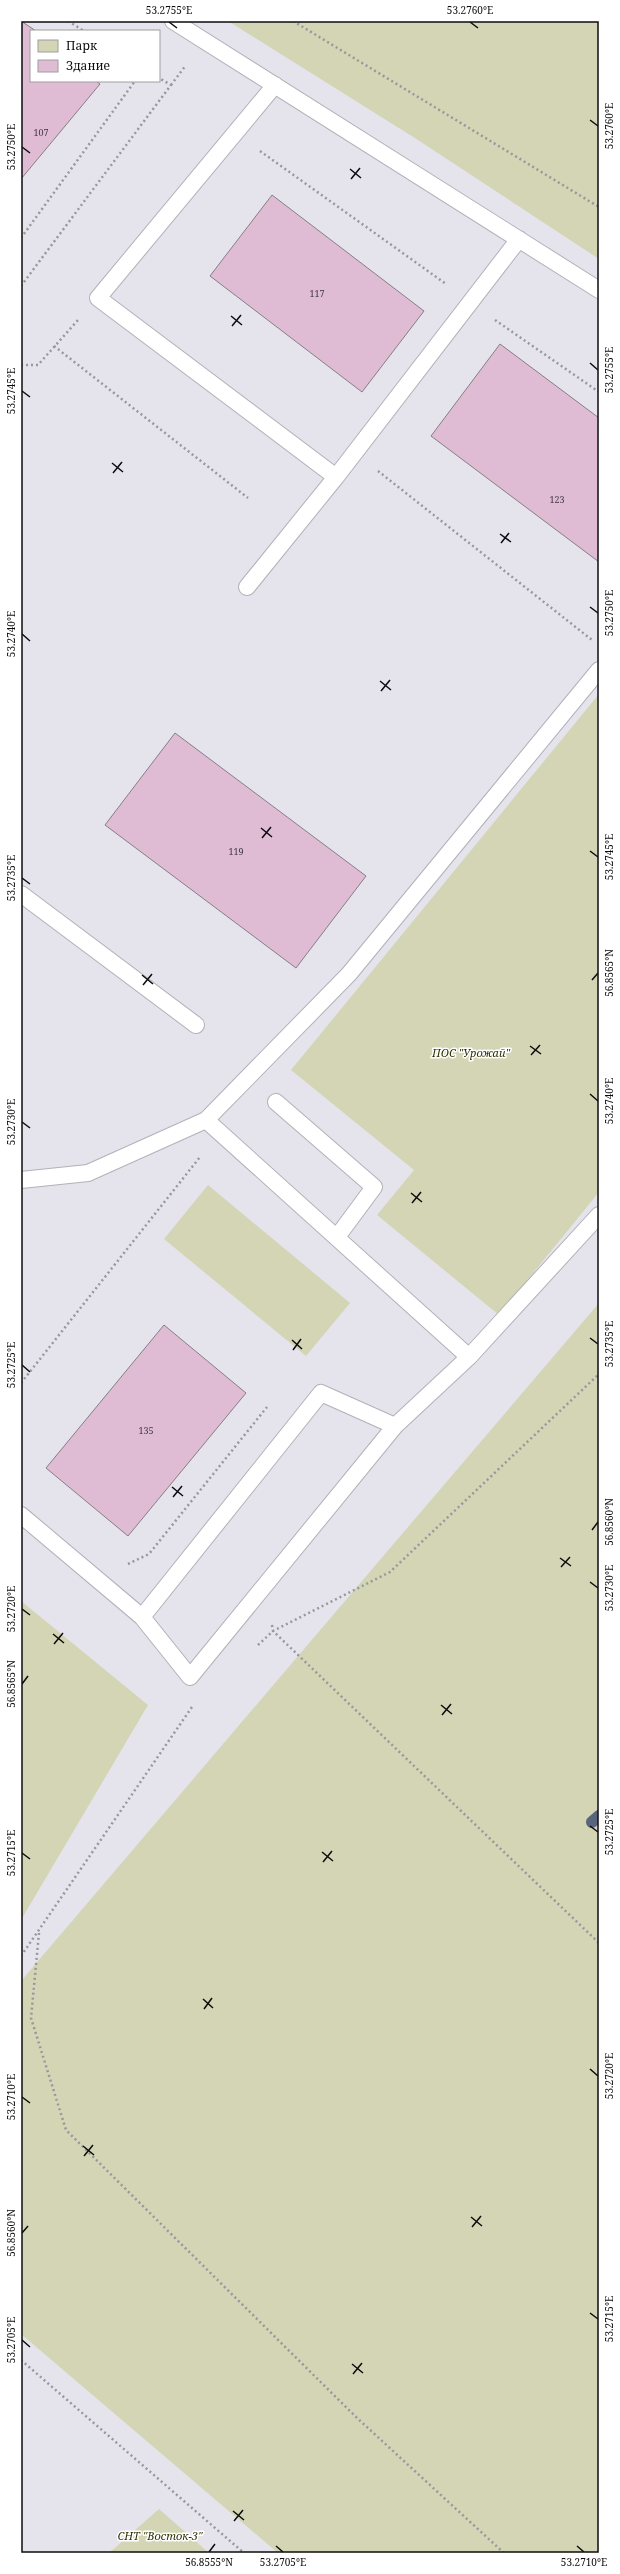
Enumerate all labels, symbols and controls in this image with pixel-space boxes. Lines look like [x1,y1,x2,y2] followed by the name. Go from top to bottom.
[146,3,192,17] text: 53.2755°E
[447,3,493,17] text: 53.2760°E
[30,30,160,82] legend
[66,37,98,54] text: Парк
[66,57,110,74] text: Здание
[602,103,616,149] text: 53.2760°E
[4,124,18,170] text: 53.2750°E
[33,126,49,139] house number: 107
[309,287,325,300] house number: 117
[602,347,616,393] text: 53.2755°E
[4,368,18,414] text: 53.2745°E
[549,493,565,506] house number: 123
[602,590,616,636] text: 53.2750°E
[4,611,18,657] text: 53.2740°E
[602,834,616,880] text: 53.2745°E
[228,845,244,858] house number: 119
[4,855,18,901] text: 53.2735°E
[602,949,616,997] text: 56.8565°N
[431,1045,510,1060] park label: ПОС "Урожай"
[602,1078,616,1124] text: 53.2740°E
[4,1099,18,1145] text: 53.2730°E
[602,1321,616,1367] text: 53.2735°E
[4,1342,18,1388] text: 53.2725°E
[138,1424,154,1437] house number: 135
[602,1498,616,1546] text: 56.8560°N
[602,1565,616,1611] text: 53.2730°E
[4,1586,18,1632] text: 53.2720°E
[4,1660,18,1708] text: 56.8565°N
[602,1809,616,1855] text: 53.2725°E
[4,1830,18,1876] text: 53.2715°E
[602,2053,616,2099] text: 53.2720°E
[4,2074,18,2120] text: 53.2710°E
[4,2209,18,2257] text: 56.8560°N
[602,2296,616,2342] text: 53.2715°E
[4,2317,18,2363] text: 53.2705°E
[118,2528,203,2543] park label: СНТ "Восток-3"
[185,2555,233,2569] text: 56.8555°N
[260,2555,306,2569] text: 53.2705°E
[561,2555,607,2569] text: 53.2710°E

